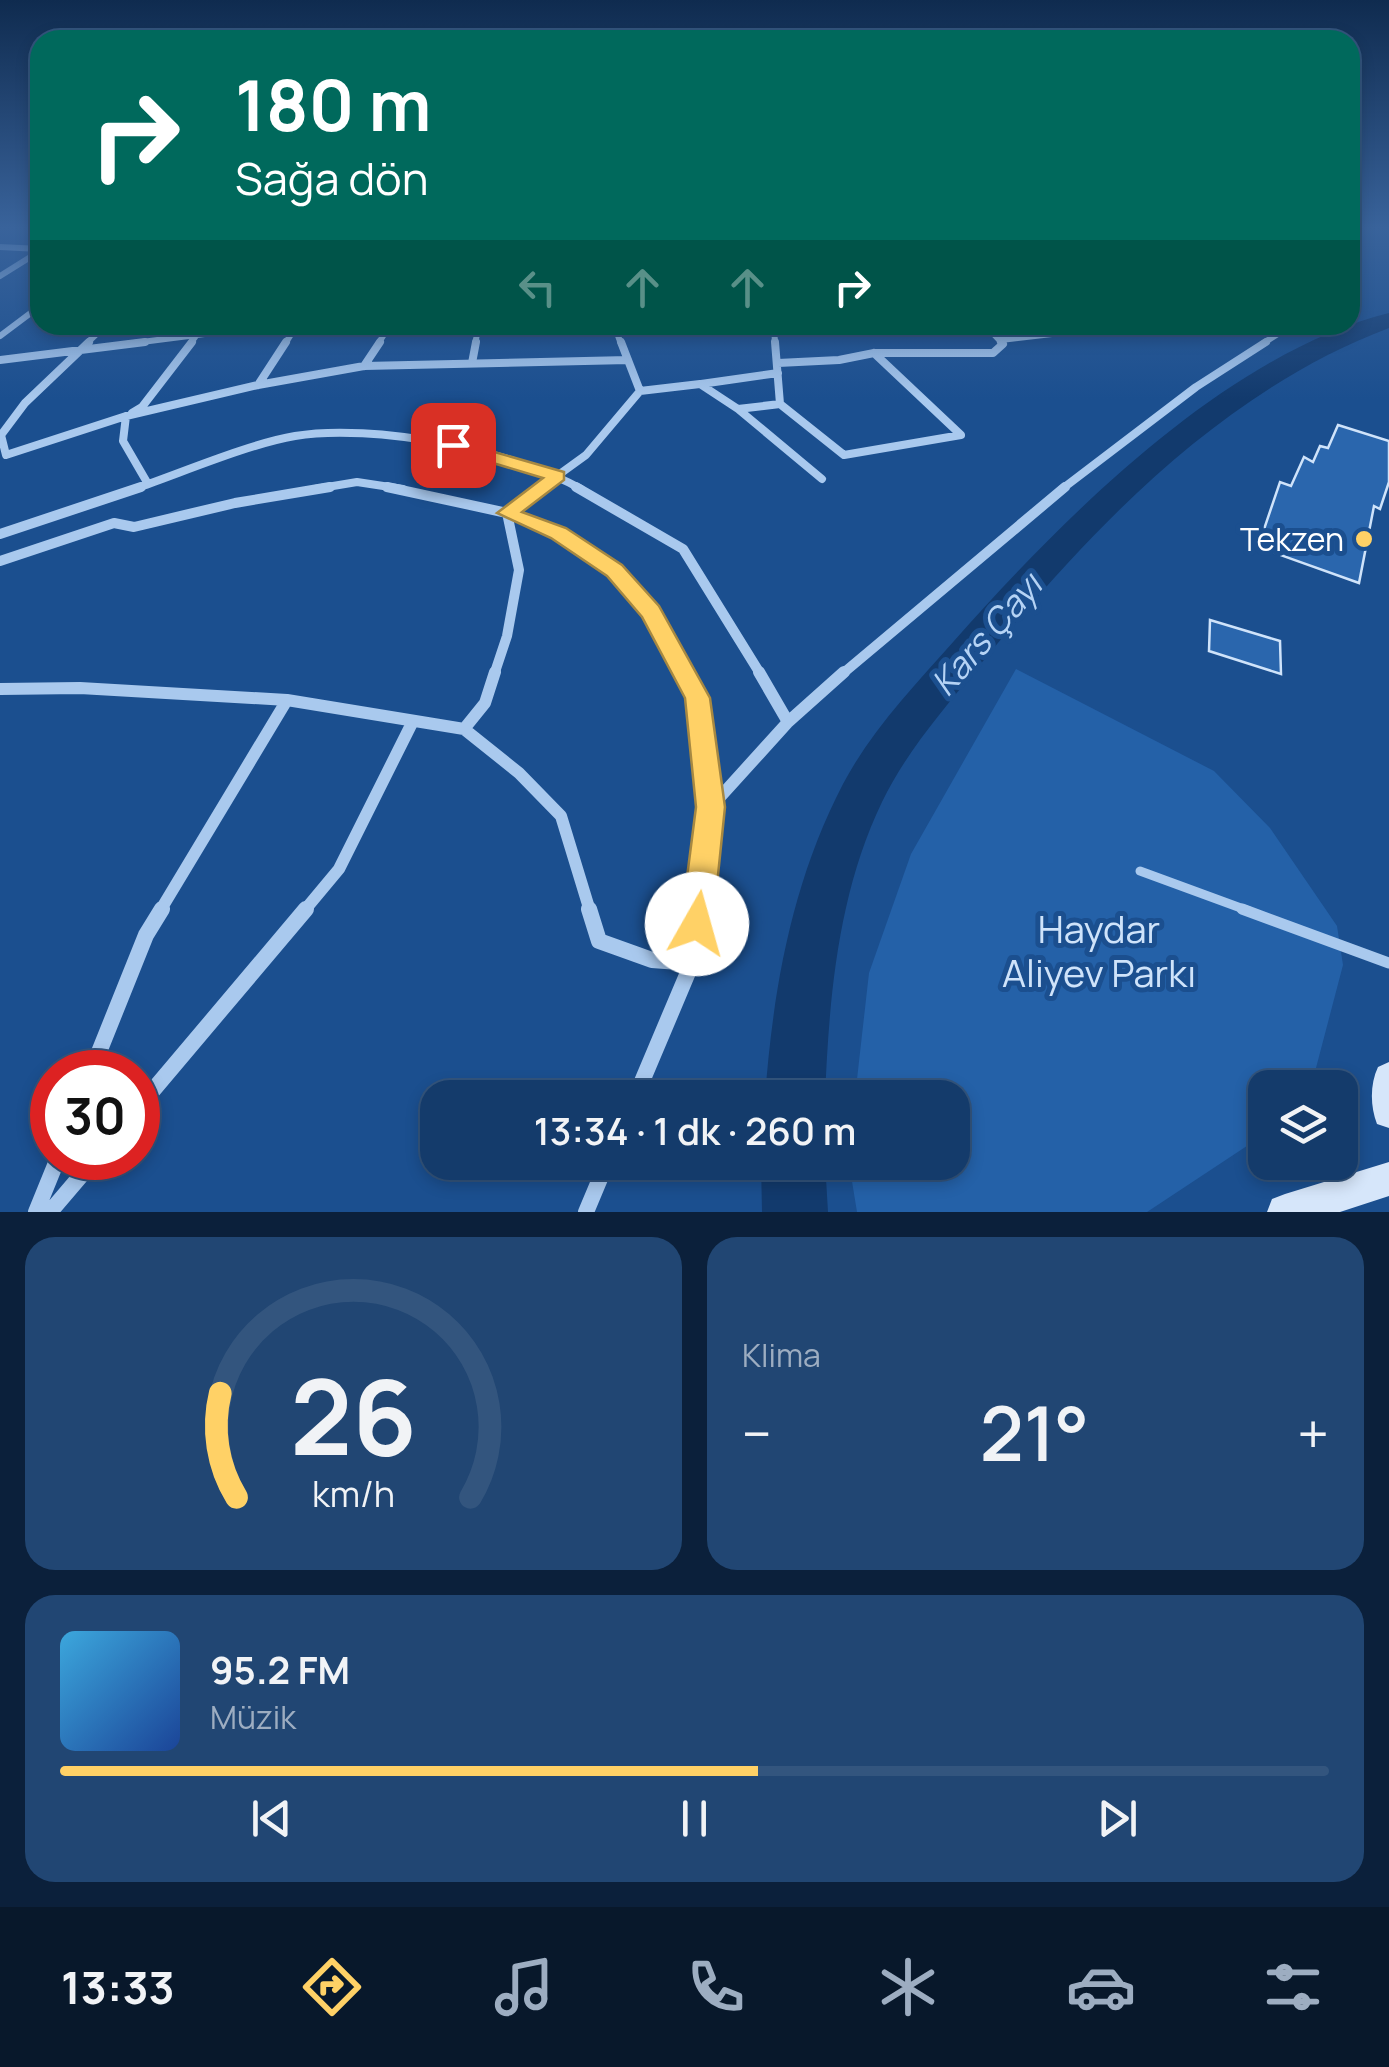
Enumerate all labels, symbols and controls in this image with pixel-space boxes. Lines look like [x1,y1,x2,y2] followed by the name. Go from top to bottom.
[235,56,432,152] text: 180 m
[70,70,200,200] icon: right
[235,147,428,209] text: Sağa dön
[510,260,565,315] icon: left
[615,260,670,315] icon: ahead
[720,260,775,315] icon: ahead
[825,260,880,315] icon: right
[411,403,496,488] pin
[426,418,481,473] icon: arrive
[1240,517,1344,561] place label: Tekzen
[1353,528,1375,550] marker: Tekzen
[919,560,1054,705] water label: Kars Çayı
[645,872,749,976] position arrow
[1002,902,1196,998] park label: Haydar Aliyev Parkı
[30,1050,160,1180] speed limit sign: 30
[1248,1070,1358,1180] map controls
[1248,1070,1358,1180] button: layers
[534,1104,856,1156] text: 13:34 · 1 dk · 260 m
[742,1333,821,1377] text: Klima
[290,1344,417,1486] text: 26
[980,1381,1089,1484] text: 21°
[742,1395,772,1471] text: −
[1297,1395,1329,1471] text: +
[312,1469,395,1518] text: km/h
[210,1643,350,1695] text: 95.2 FM
[210,1695,296,1739] text: Müzik
[244,1791,299,1846] icon: previous
[667,1791,722,1846] icon: pause
[1090,1791,1145,1846] icon: next
[297,1952,367,2022] icon: directions
[489,1952,559,2022] icon: music
[681,1952,751,2022] icon: phone
[873,1952,943,2022] icon: climate
[1066,1952,1136,2022] icon: car
[1258,1952,1328,2022] icon: filters
[61,1956,175,2018] text: 13:33

